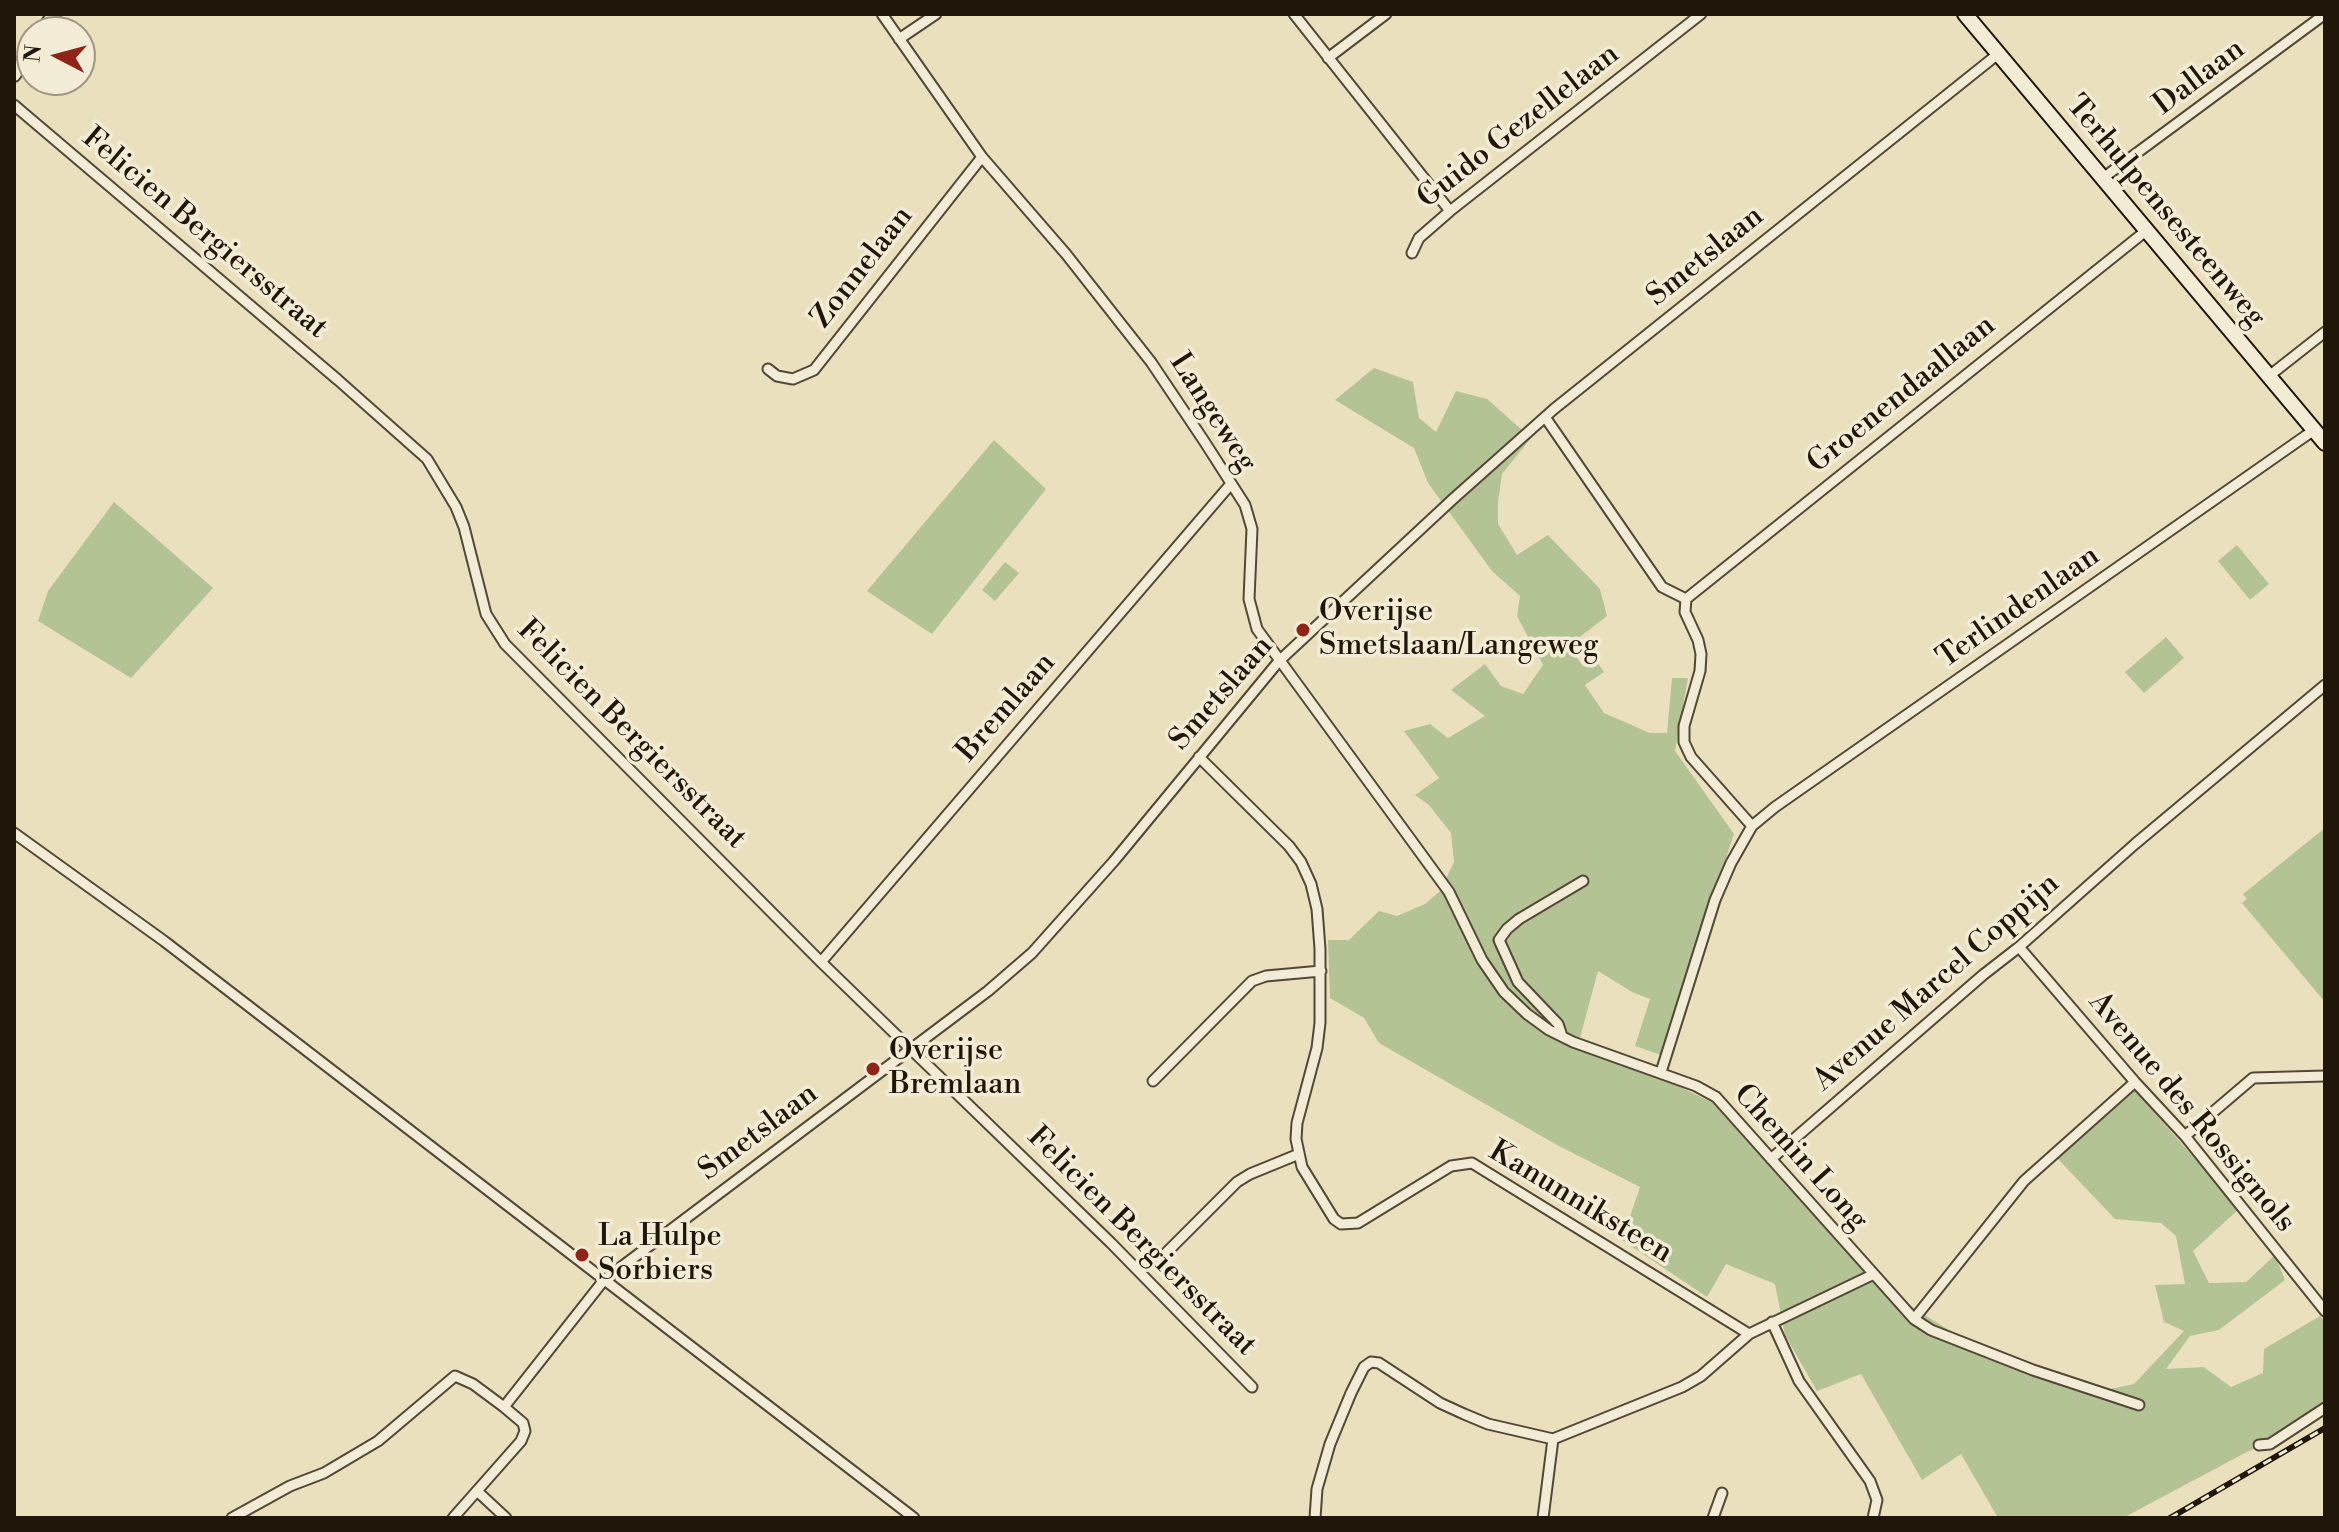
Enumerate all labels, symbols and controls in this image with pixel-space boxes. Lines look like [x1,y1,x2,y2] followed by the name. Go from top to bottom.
[16,16,96,96] north arrow
[2147,32,2253,124] street label: Dallaan
[1411,37,1627,217] street label: Guido Gezellelaan
[19,44,48,64] text: N
[2057,89,2273,335] street label: Terhulpensesteenweg
[74,121,334,347] street label: Felicien Bergiersstraat
[1640,199,1772,315] street label: Smetslaan
[804,200,922,336] street label: Zonnelaan
[1801,308,2003,482] street label: Groenendaallaan
[1160,347,1264,479] street label: Langeweg
[1931,539,2107,677] street label: Terlindenlaan
[1319,595,1599,666] place label: Overijse Smetslaan/Langeweg
[509,613,753,857] street label: Felicien Bergiersstraat
[1294,621,1312,639] marker: Overijse Smetslaan/Langeweg
[1163,630,1281,758] street label: Smetslaan
[950,646,1064,770] street label: Bremlaan
[1807,866,2067,1100] street label: Avenue Marcel Coppijn
[2080,986,2302,1240] street label: Avenue des Rossignols
[889,1034,1021,1104] place label: Overijse Bremlaan
[864,1060,882,1078] marker: Overijse Bremlaan
[692,1077,826,1189] street label: Smetslaan
[1725,1078,1875,1238] street label: Chemin Long
[1019,1120,1263,1364] street label: Felicien Bergiersstraat
[1482,1134,1678,1272] street label: Kanunniksteen
[598,1220,722,1290] place label: La Hulpe Sorbiers
[573,1246,591,1264] marker: La Hulpe Sorbiers

